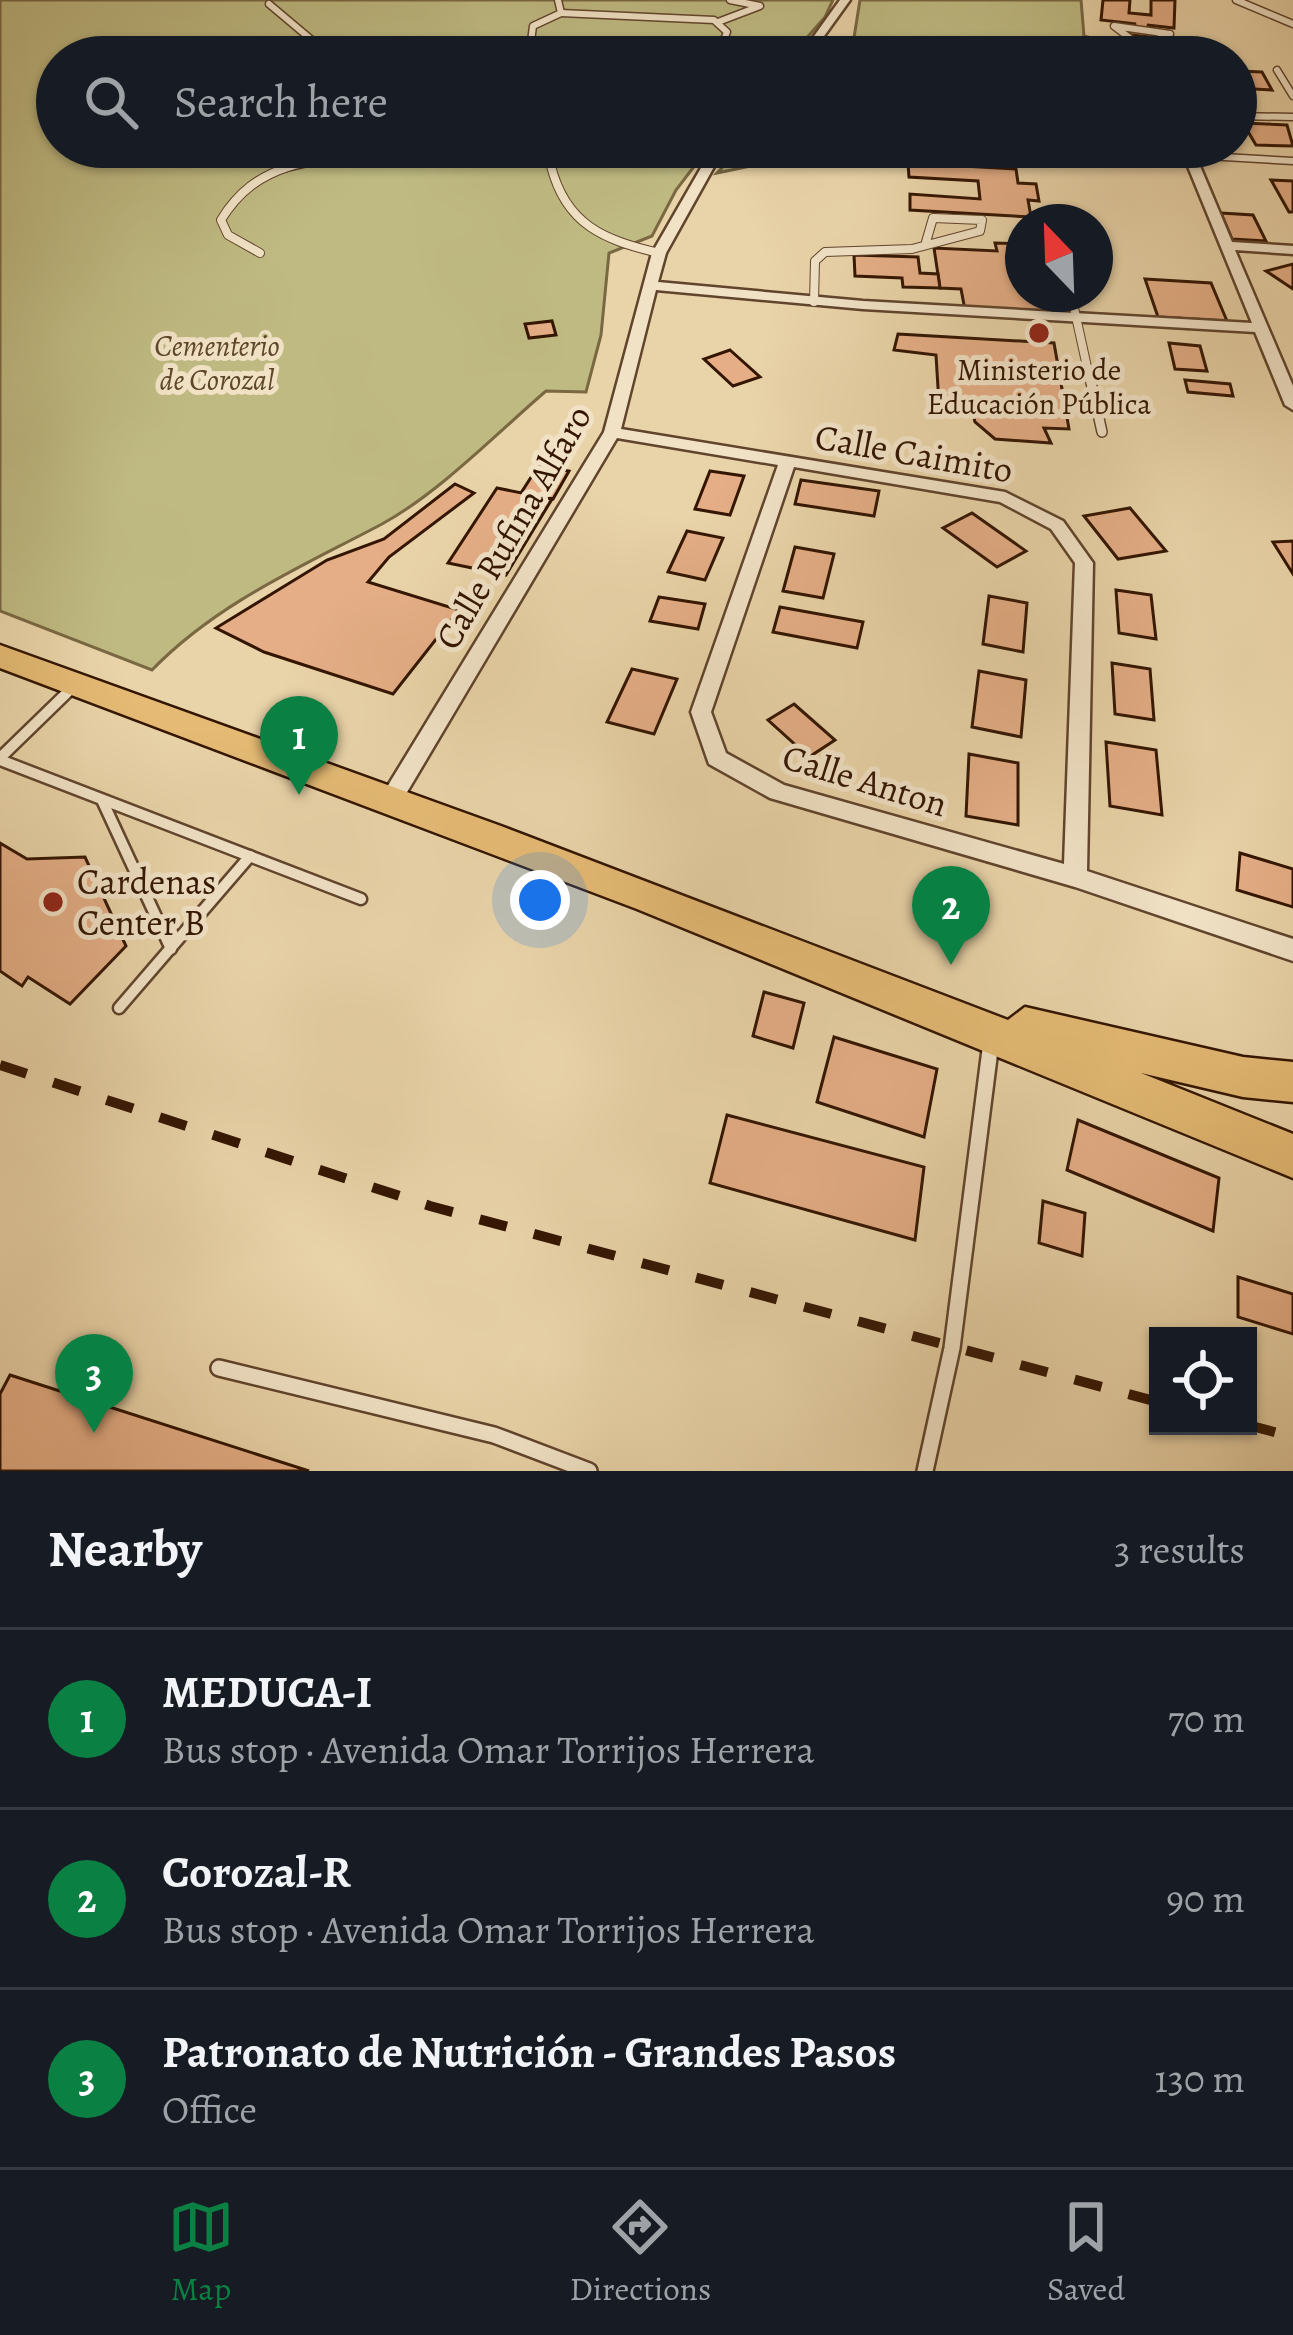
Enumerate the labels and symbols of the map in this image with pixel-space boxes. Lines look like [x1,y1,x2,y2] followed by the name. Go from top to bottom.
[1005,204,1113,312] north arrow
[1026,320,1052,346] marker: Ministerio de Educación Pública
[154,326,280,400] park label: Cementerio de Corozal
[927,350,1151,424] place label: Ministerio de Educación Pública
[423,396,603,658] street label: Calle Rufina Alfaro
[812,412,1016,494] street label: Calle Caimito
[260,696,338,795] pin: 1
[777,732,953,828] street label: Calle Anton
[77,857,216,947] place label: Cardenas Center B
[912,866,990,965] pin: 2
[510,870,570,930] your location
[40,889,66,915] marker: Cardenas Center B
[55,1334,133,1433] pin: 3

